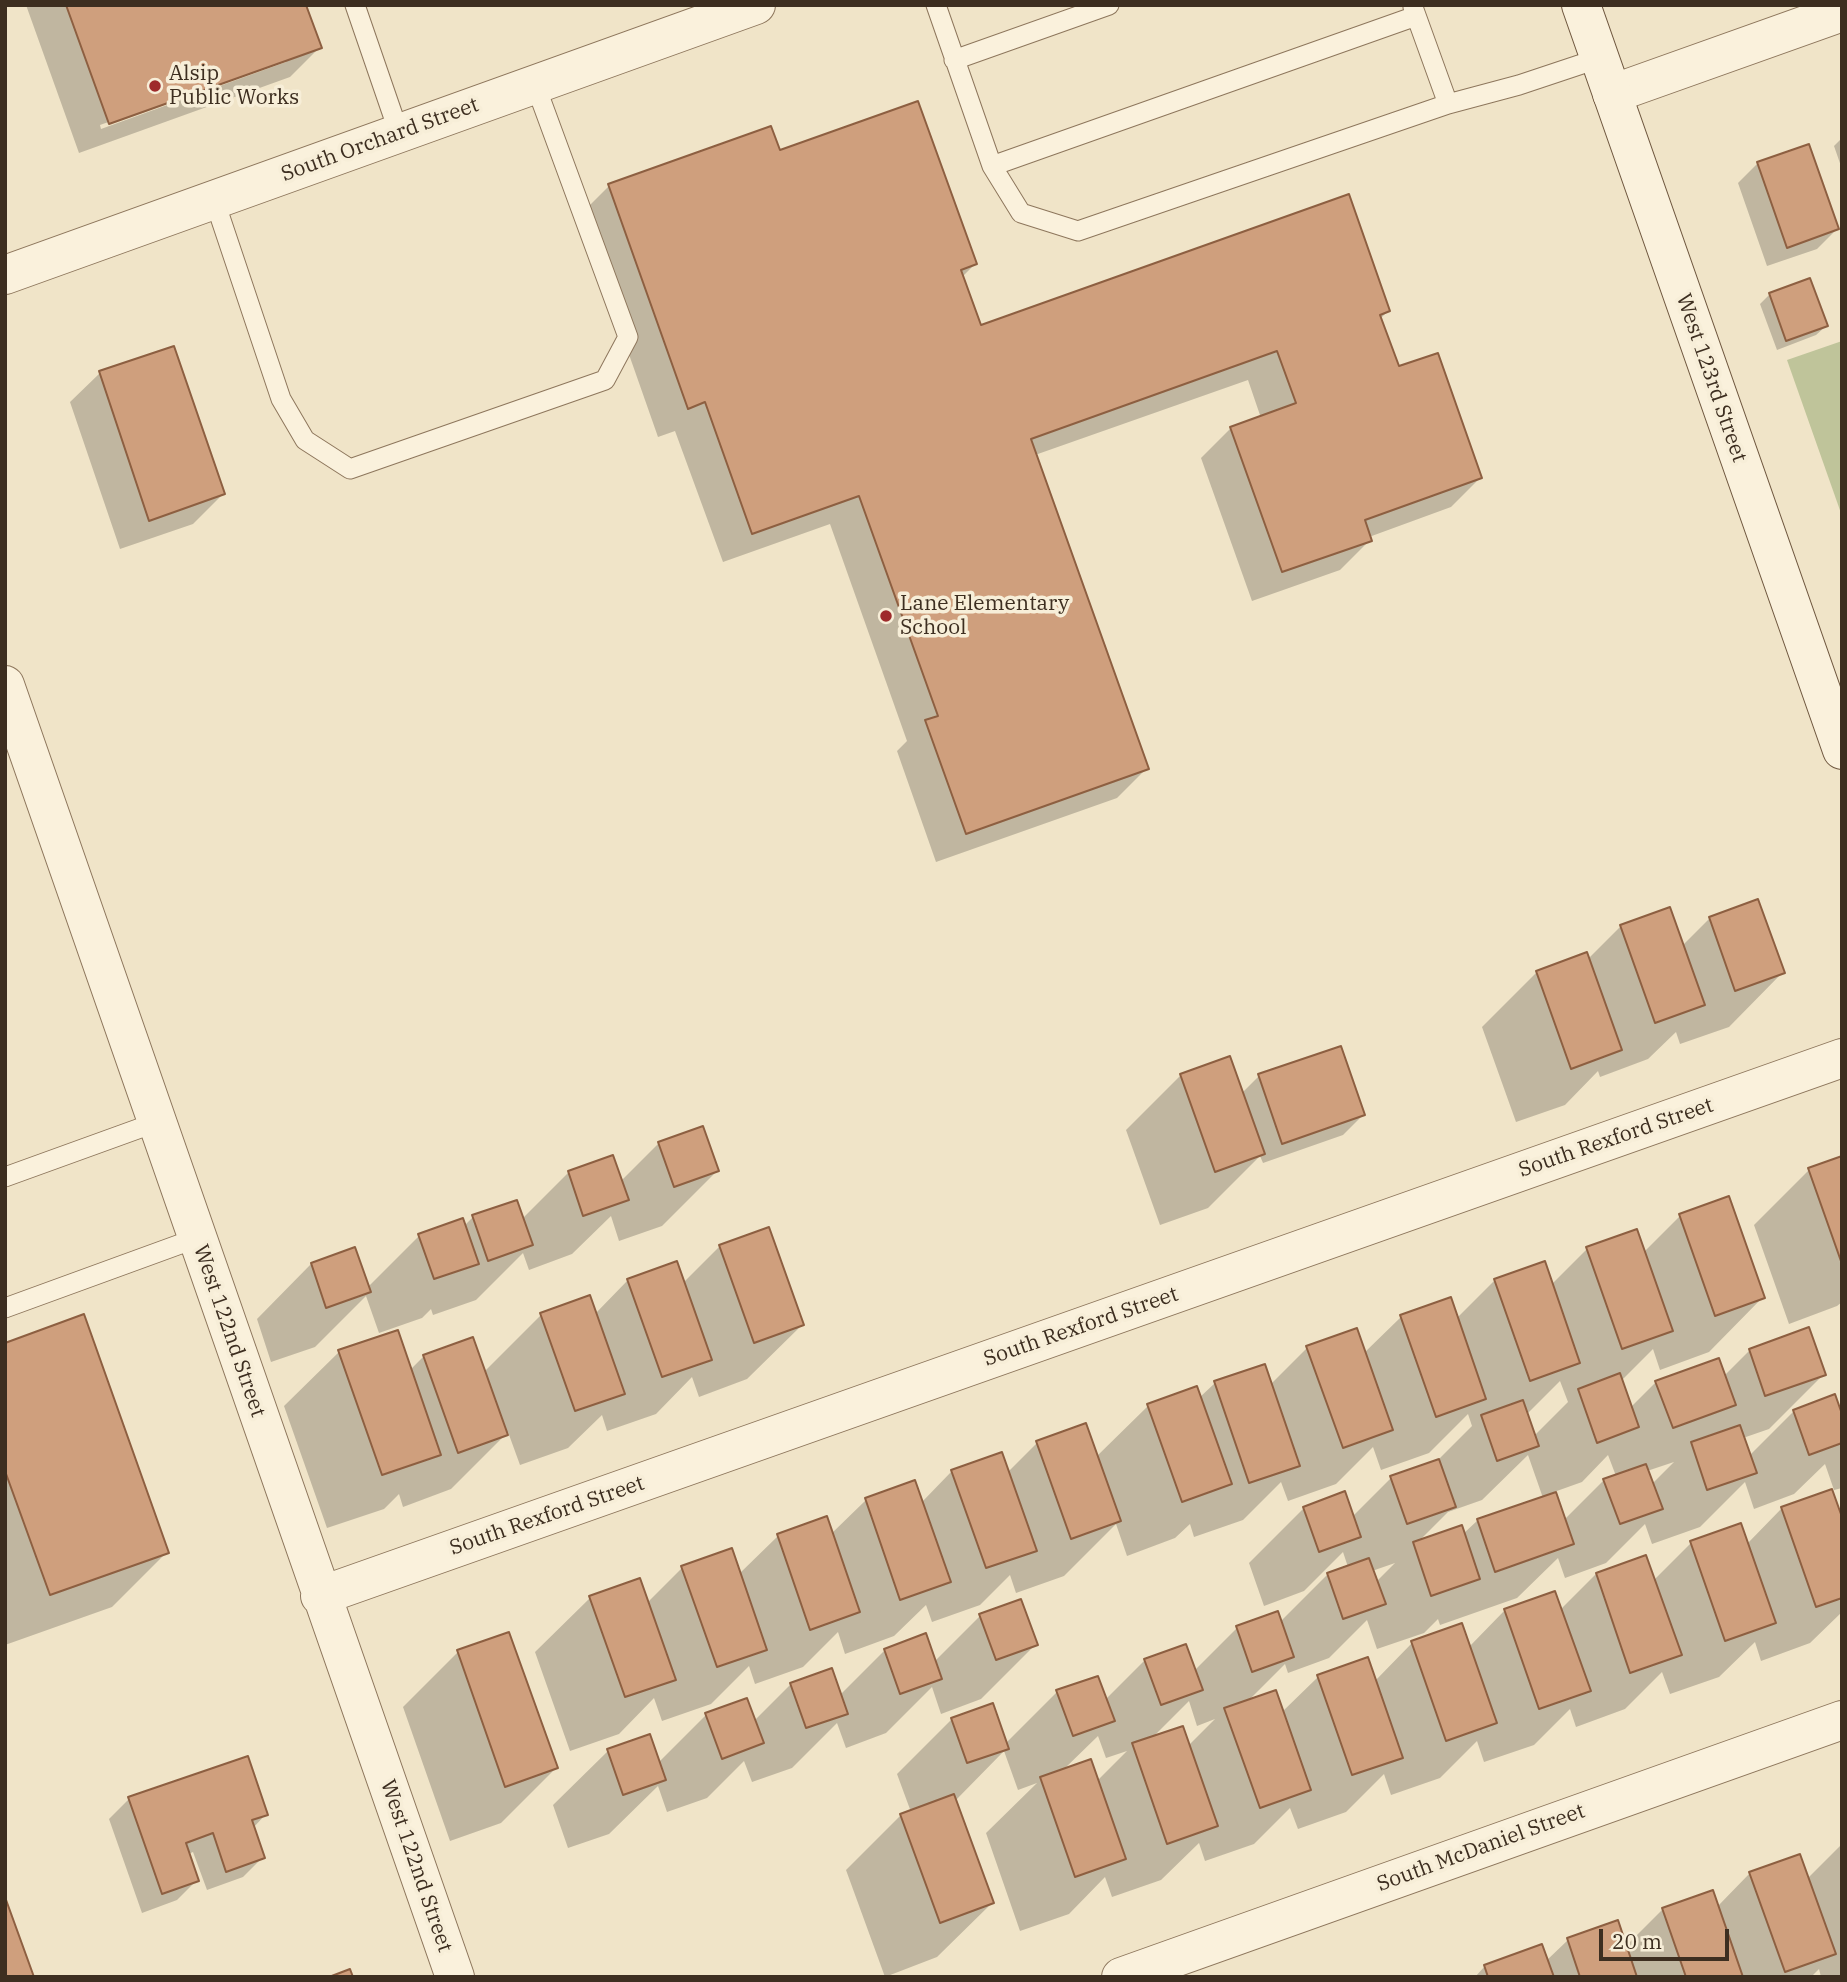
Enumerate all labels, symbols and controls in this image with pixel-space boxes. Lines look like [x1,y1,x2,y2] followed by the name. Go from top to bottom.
[169,61,299,111] place label: Alsip Public Works
[147,78,163,94] marker: Alsip Public Works
[278,93,482,187] street label: South Orchard Street
[1670,290,1752,466] street label: West 123rd Street
[900,591,1069,641] place label: Lane Elementary School
[878,608,894,624] marker: Lane Elementary School
[1515,1093,1717,1183] street label: South Rexford Street
[188,1241,270,1421] street label: West 122nd Street
[980,1282,1182,1372] street label: South Rexford Street
[446,1471,648,1561] street label: South Rexford Street
[375,1776,457,1956] street label: West 122nd Street
[1374,1799,1588,1897] street label: South McDaniel Street
[1602,1916,1731,1960] scale bar
[1612,1927,1662,1955] text: 20 m

